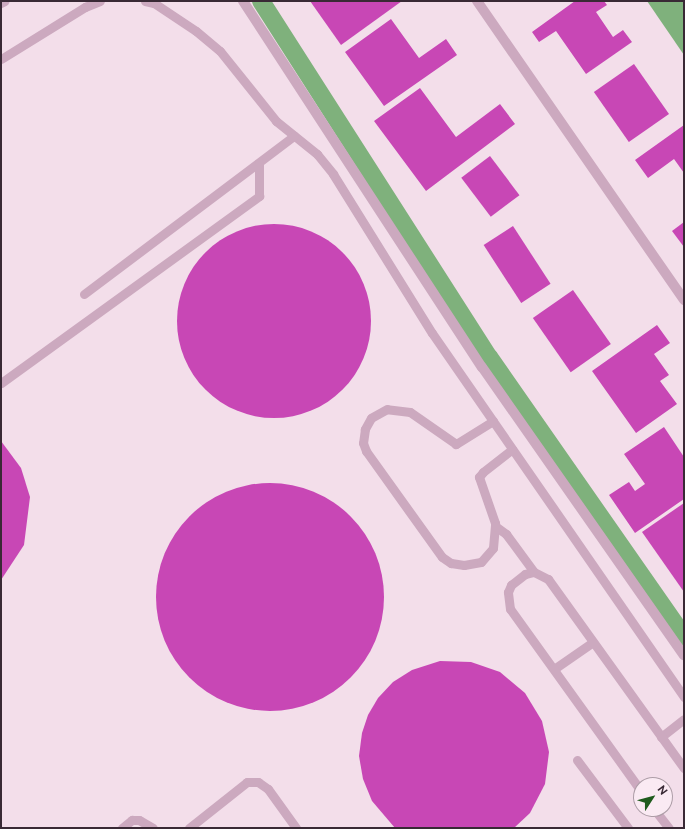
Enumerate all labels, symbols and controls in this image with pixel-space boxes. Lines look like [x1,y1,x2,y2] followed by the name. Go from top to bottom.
[633,777,673,817] north arrow
[655,783,670,797] text: N

